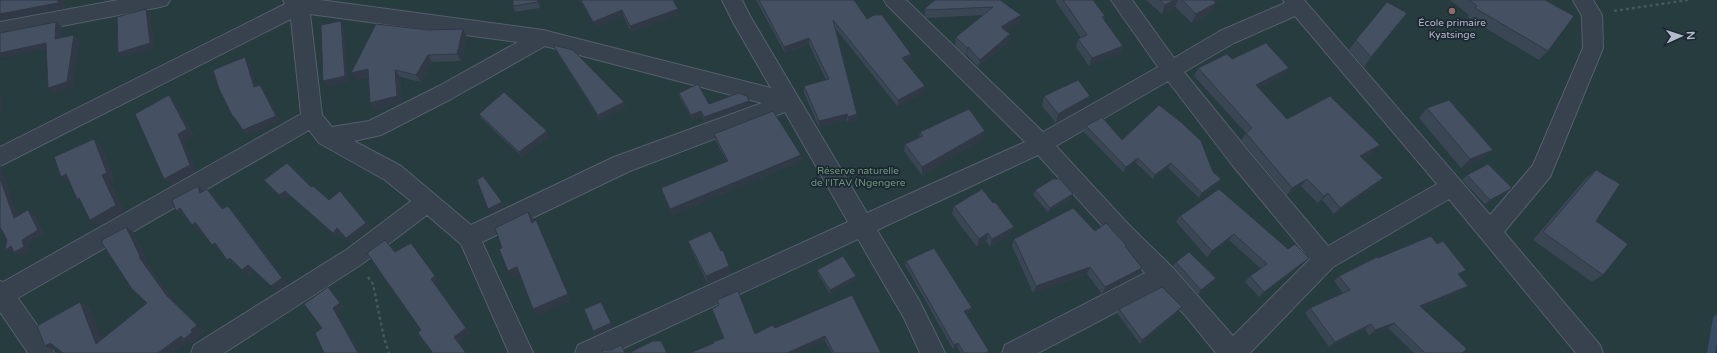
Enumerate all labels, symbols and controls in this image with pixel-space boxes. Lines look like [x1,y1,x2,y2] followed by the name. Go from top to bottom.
[1447,6,1457,16] marker: École primaire Kyatsinge
[1661,16,1701,56] north arrow
[1418,17,1486,41] place label: École primaire Kyatsinge
[1684,31,1697,40] text: N
[811,165,906,189] park label: Réserve naturelle de l'ITAV (Ngengere

